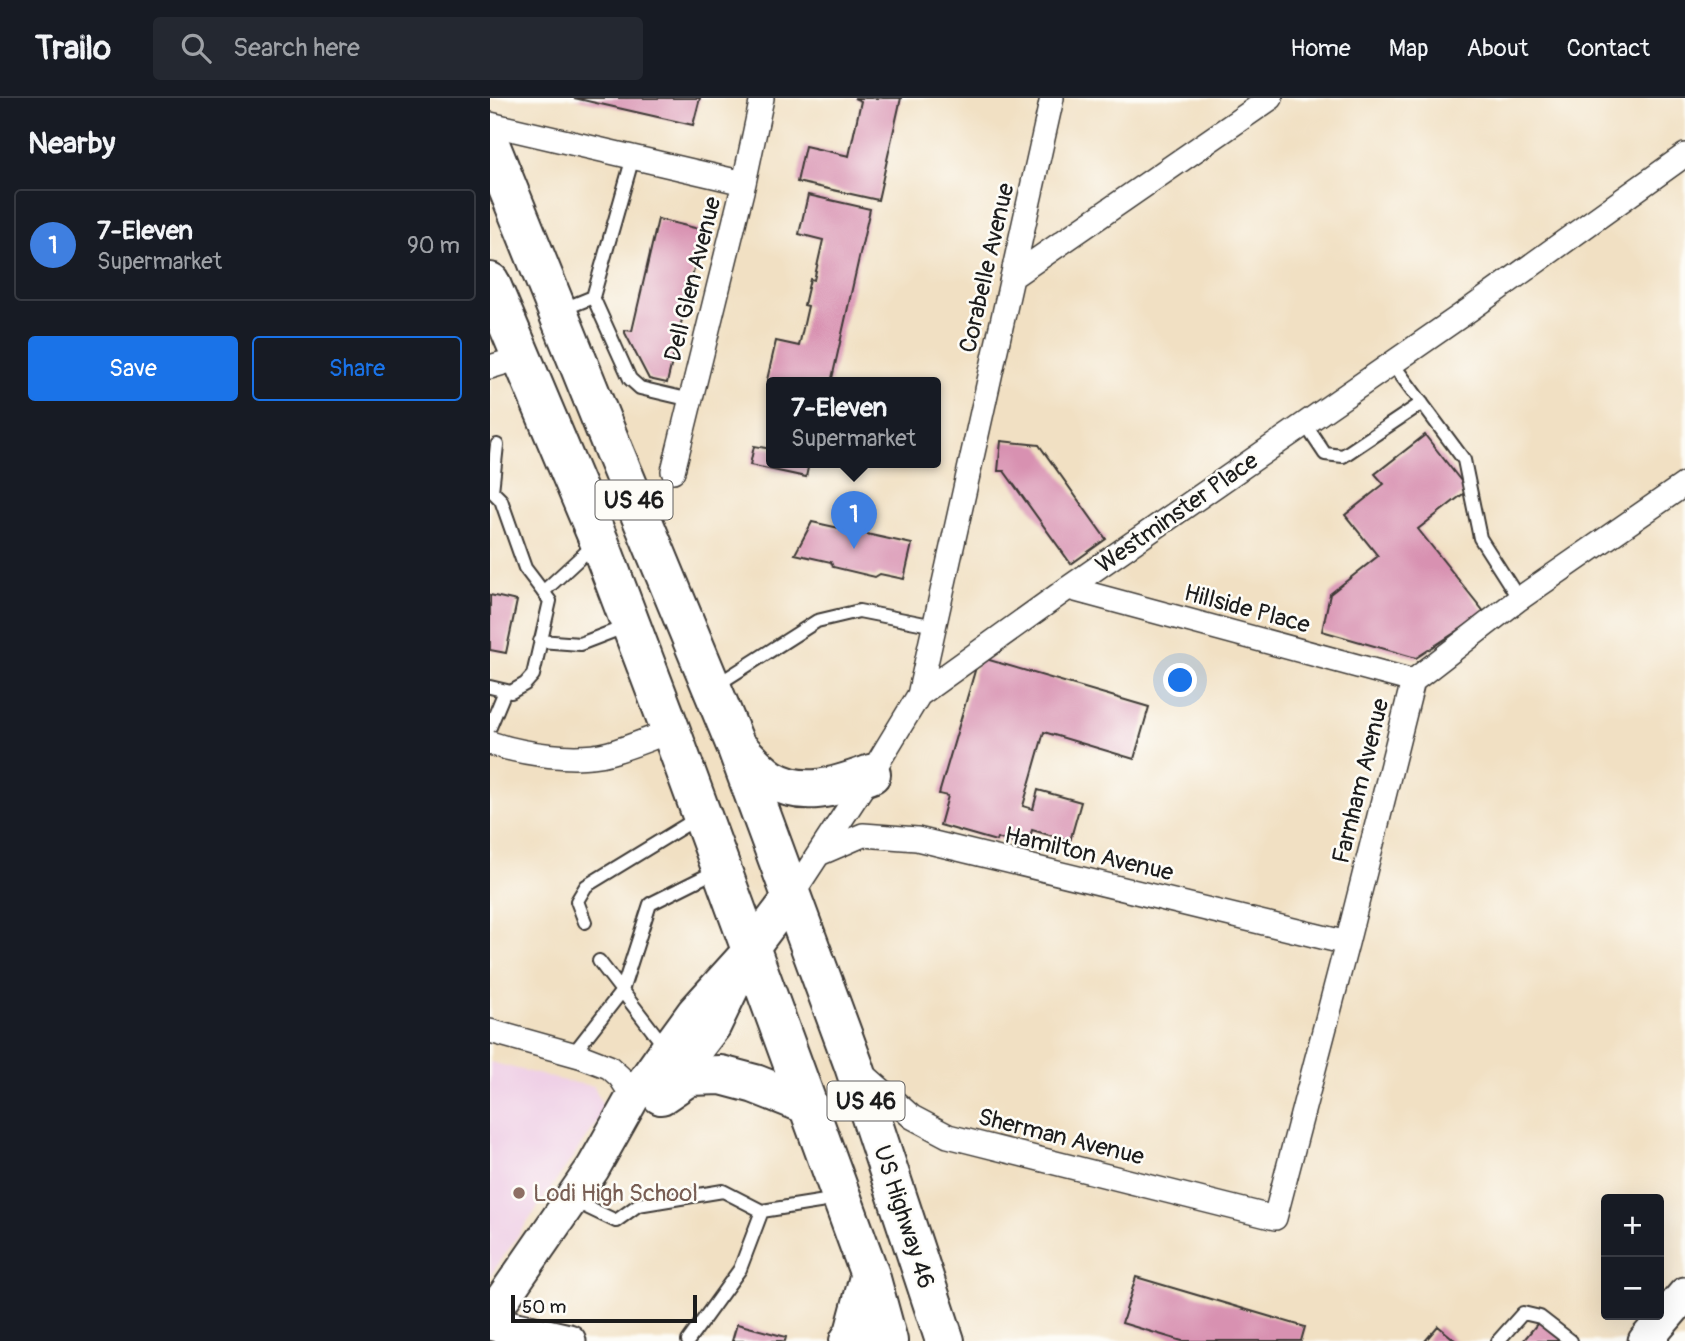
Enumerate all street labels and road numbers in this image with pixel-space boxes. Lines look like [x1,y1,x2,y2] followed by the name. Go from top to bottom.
[953,180,1021,356] street label: Corabelle Avenue
[659,193,728,364] street label: Dell Glen Avenue
[1090,446,1264,580] street label: Westminster Place
[596,480,672,520] road number: US 46
[1181,578,1313,640] street label: Hillside Place
[1326,695,1396,867] street label: Farnham Avenue
[1002,820,1176,888] street label: Hamilton Avenue
[828,1082,904,1120] road number: US 46
[975,1102,1147,1172] street label: Sherman Avenue
[867,1142,941,1292] street label: US Highway 46

